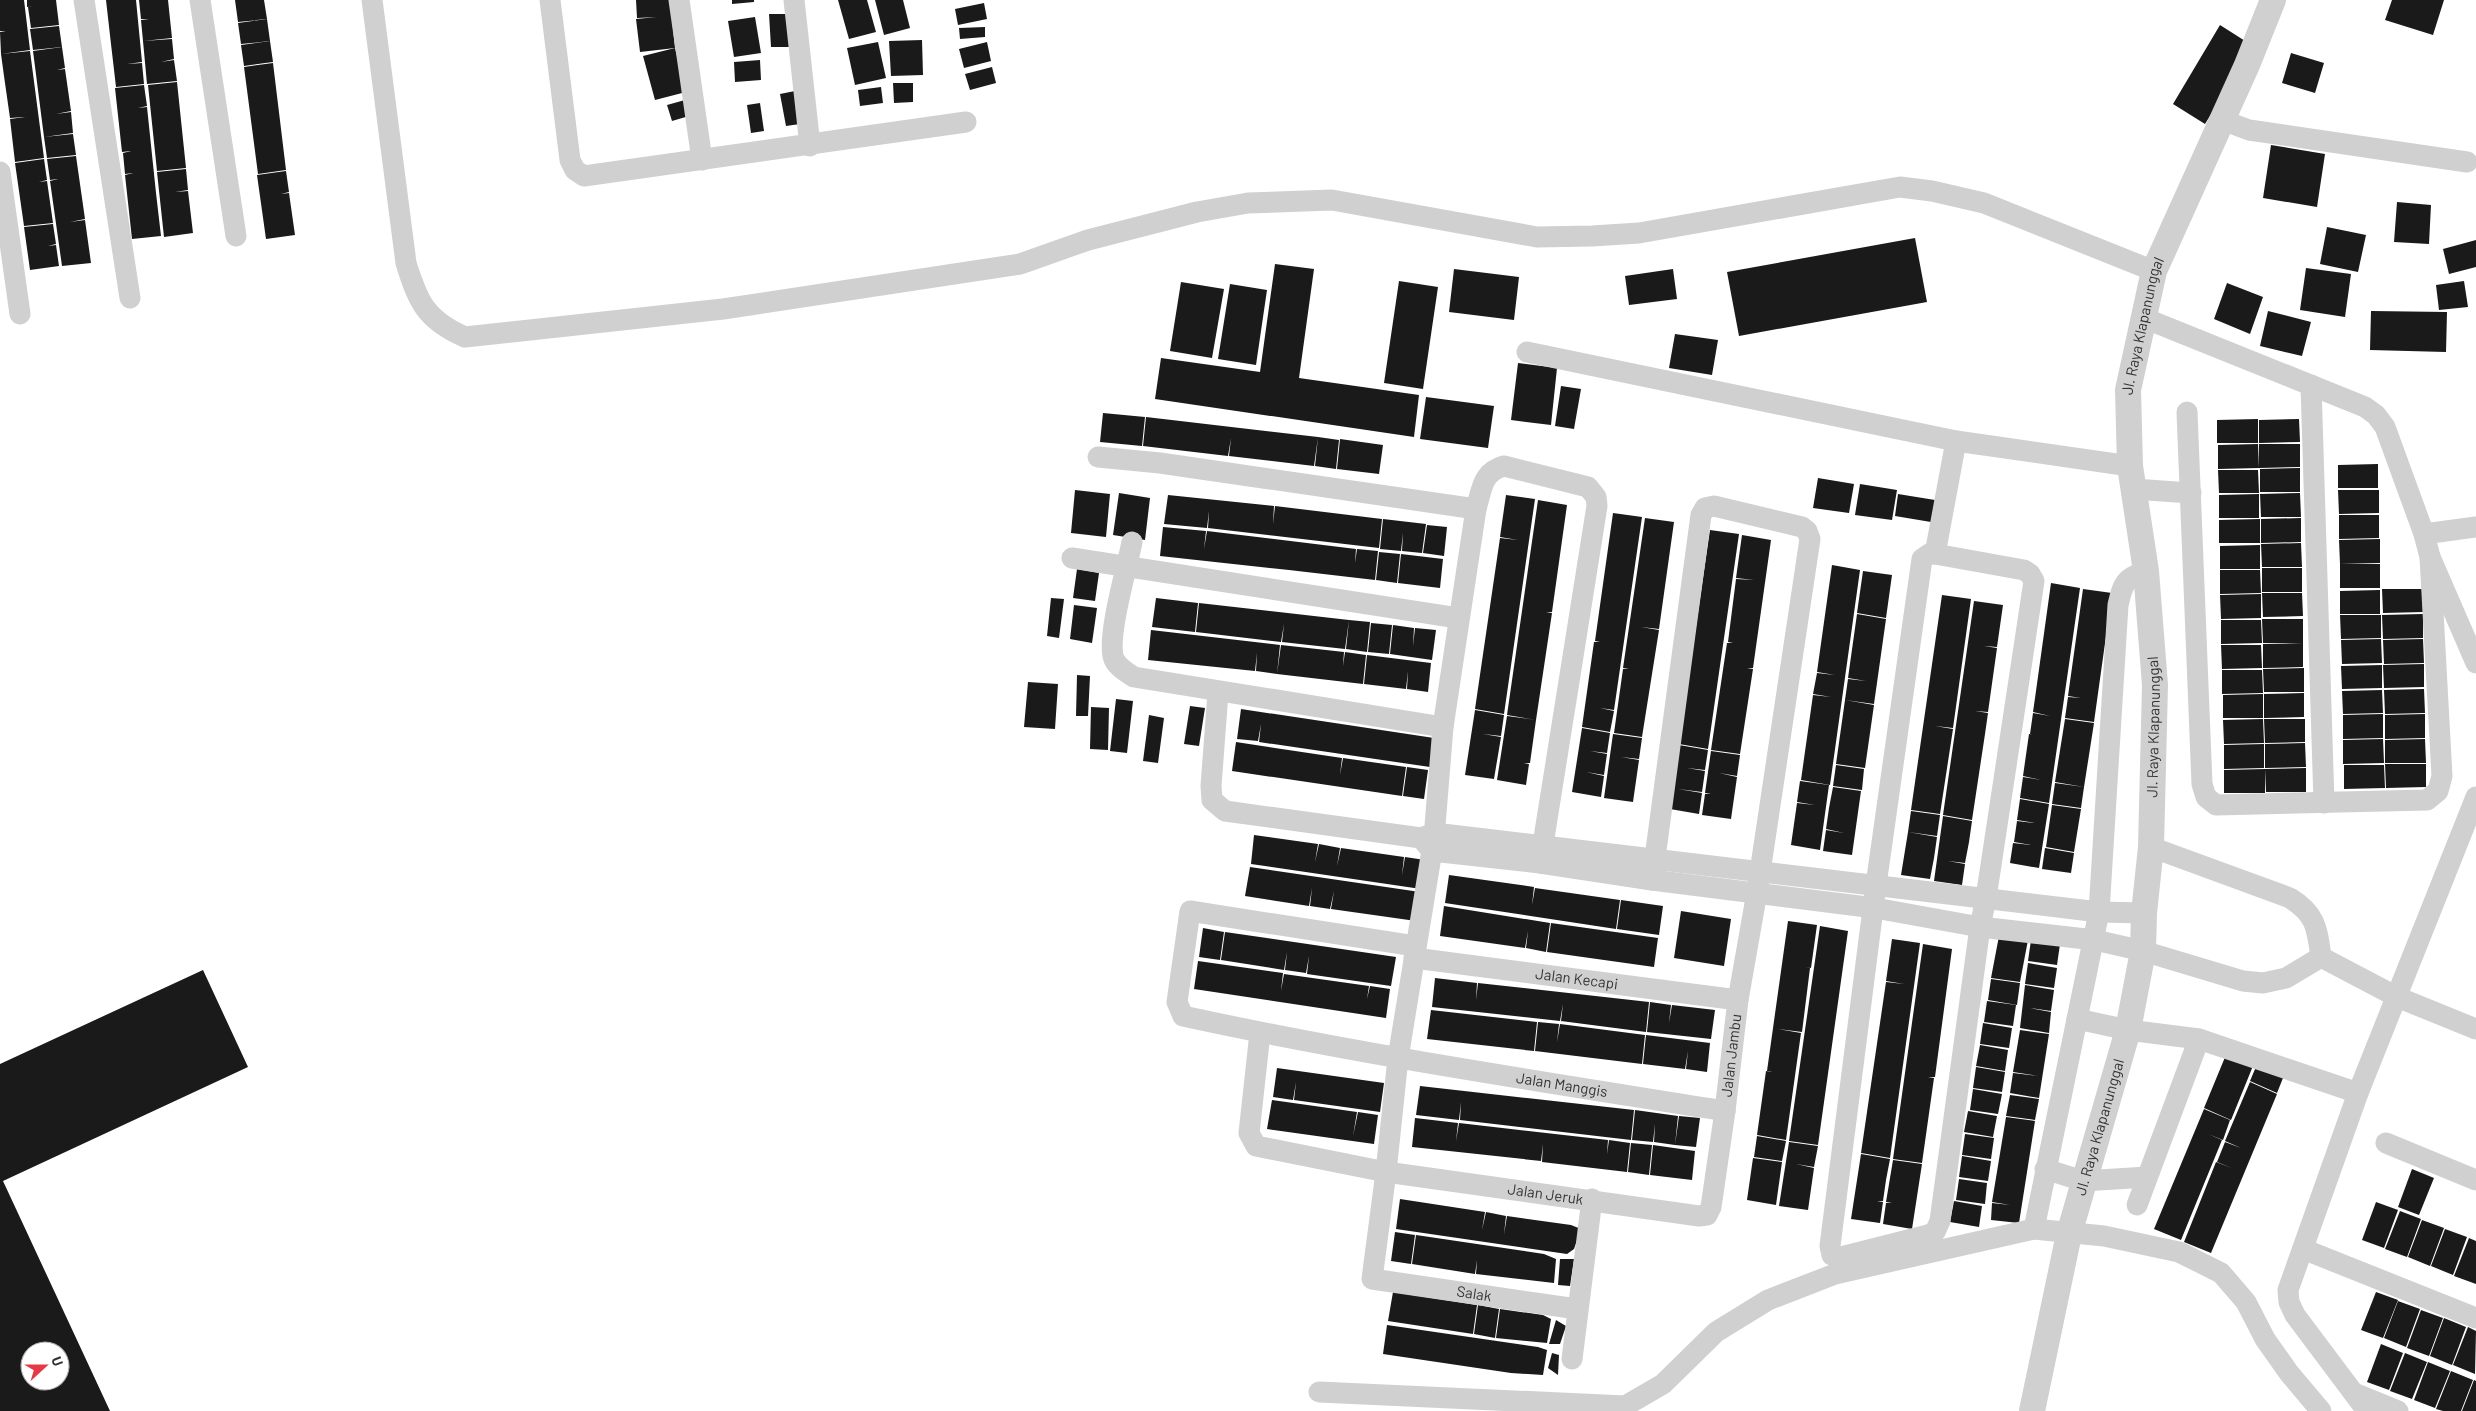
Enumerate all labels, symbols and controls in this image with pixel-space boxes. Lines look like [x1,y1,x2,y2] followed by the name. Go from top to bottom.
[2118,254,2167,395] street label: Jl. Raya Klapanunggal
[2142,656,2163,798] street label: Jl. Raya Klapanunggal
[1534,964,1619,992] street label: Jalan Kecapi
[1717,1013,1744,1098] street label: Jalan Jambu
[2071,1057,2127,1197] street label: Jl. Raya Klapanunggal
[1515,1068,1609,1100] street label: Jalan Manggis
[1507,1179,1585,1208] street label: Jalan Jeruk
[1456,1281,1493,1304] street label: Salak
[20,1341,70,1391] north arrow
[48,1354,67,1368] text: U

